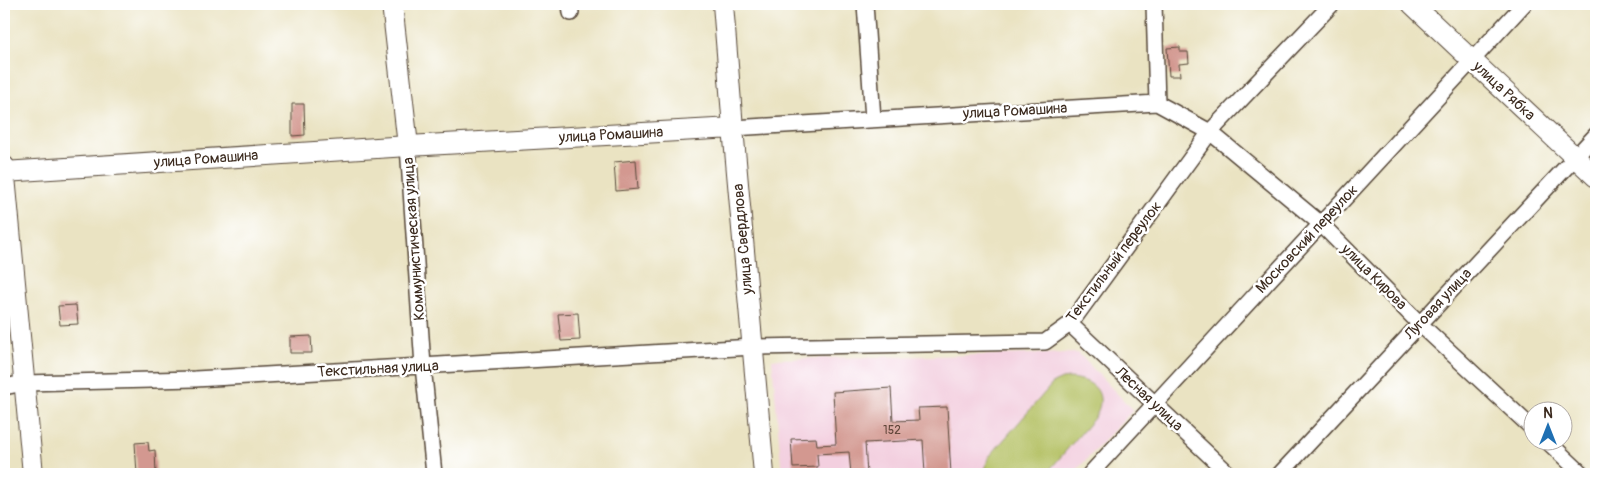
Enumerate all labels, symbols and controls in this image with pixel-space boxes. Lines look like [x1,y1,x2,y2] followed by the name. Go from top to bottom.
[1468,57,1539,125] street label: улица Рябка
[961,99,1068,123] street label: улица Ромашина
[557,123,664,147] street label: улица Ромашина
[152,146,259,172] street label: улица Ромашина
[399,157,429,321] street label: Коммунистическая улица
[1252,181,1362,297] street label: Московский переулок
[729,183,757,296] street label: улица Свердлова
[1062,197,1166,326] street label: Текстильный переулок
[1336,239,1411,314] street label: улица Кирова
[1399,264,1476,344] street label: Луговая улица
[317,356,439,382] street label: Текстильная улица
[1110,362,1187,435] street label: Лесная улица
[1522,400,1572,450] north arrow
[1543,405,1553,422] text: N
[883,423,901,438] house number: 152

